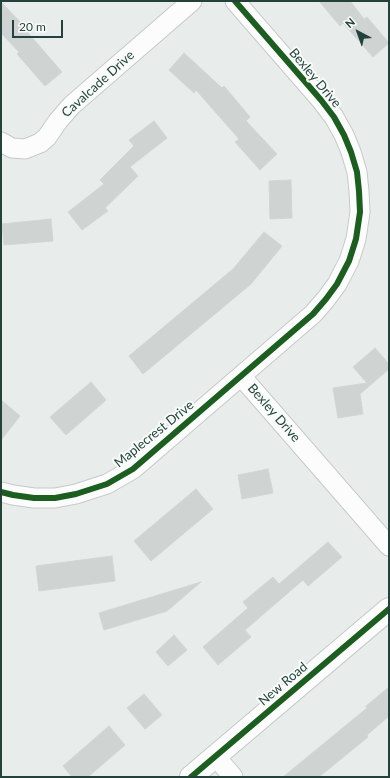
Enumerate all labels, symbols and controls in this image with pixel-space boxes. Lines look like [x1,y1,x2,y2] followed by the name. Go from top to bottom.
[14,12,65,38] scale bar
[338,12,378,52] north arrow
[342,15,357,30] text: N
[19,19,46,34] text: 20 m
[286,45,344,111] street label: Bexley Drive
[59,47,137,121] street label: Cavalcade Drive
[244,381,304,445] street label: Bexley Drive
[111,397,197,471] street label: Maplecrest Drive
[255,659,311,709] street label: New Road

